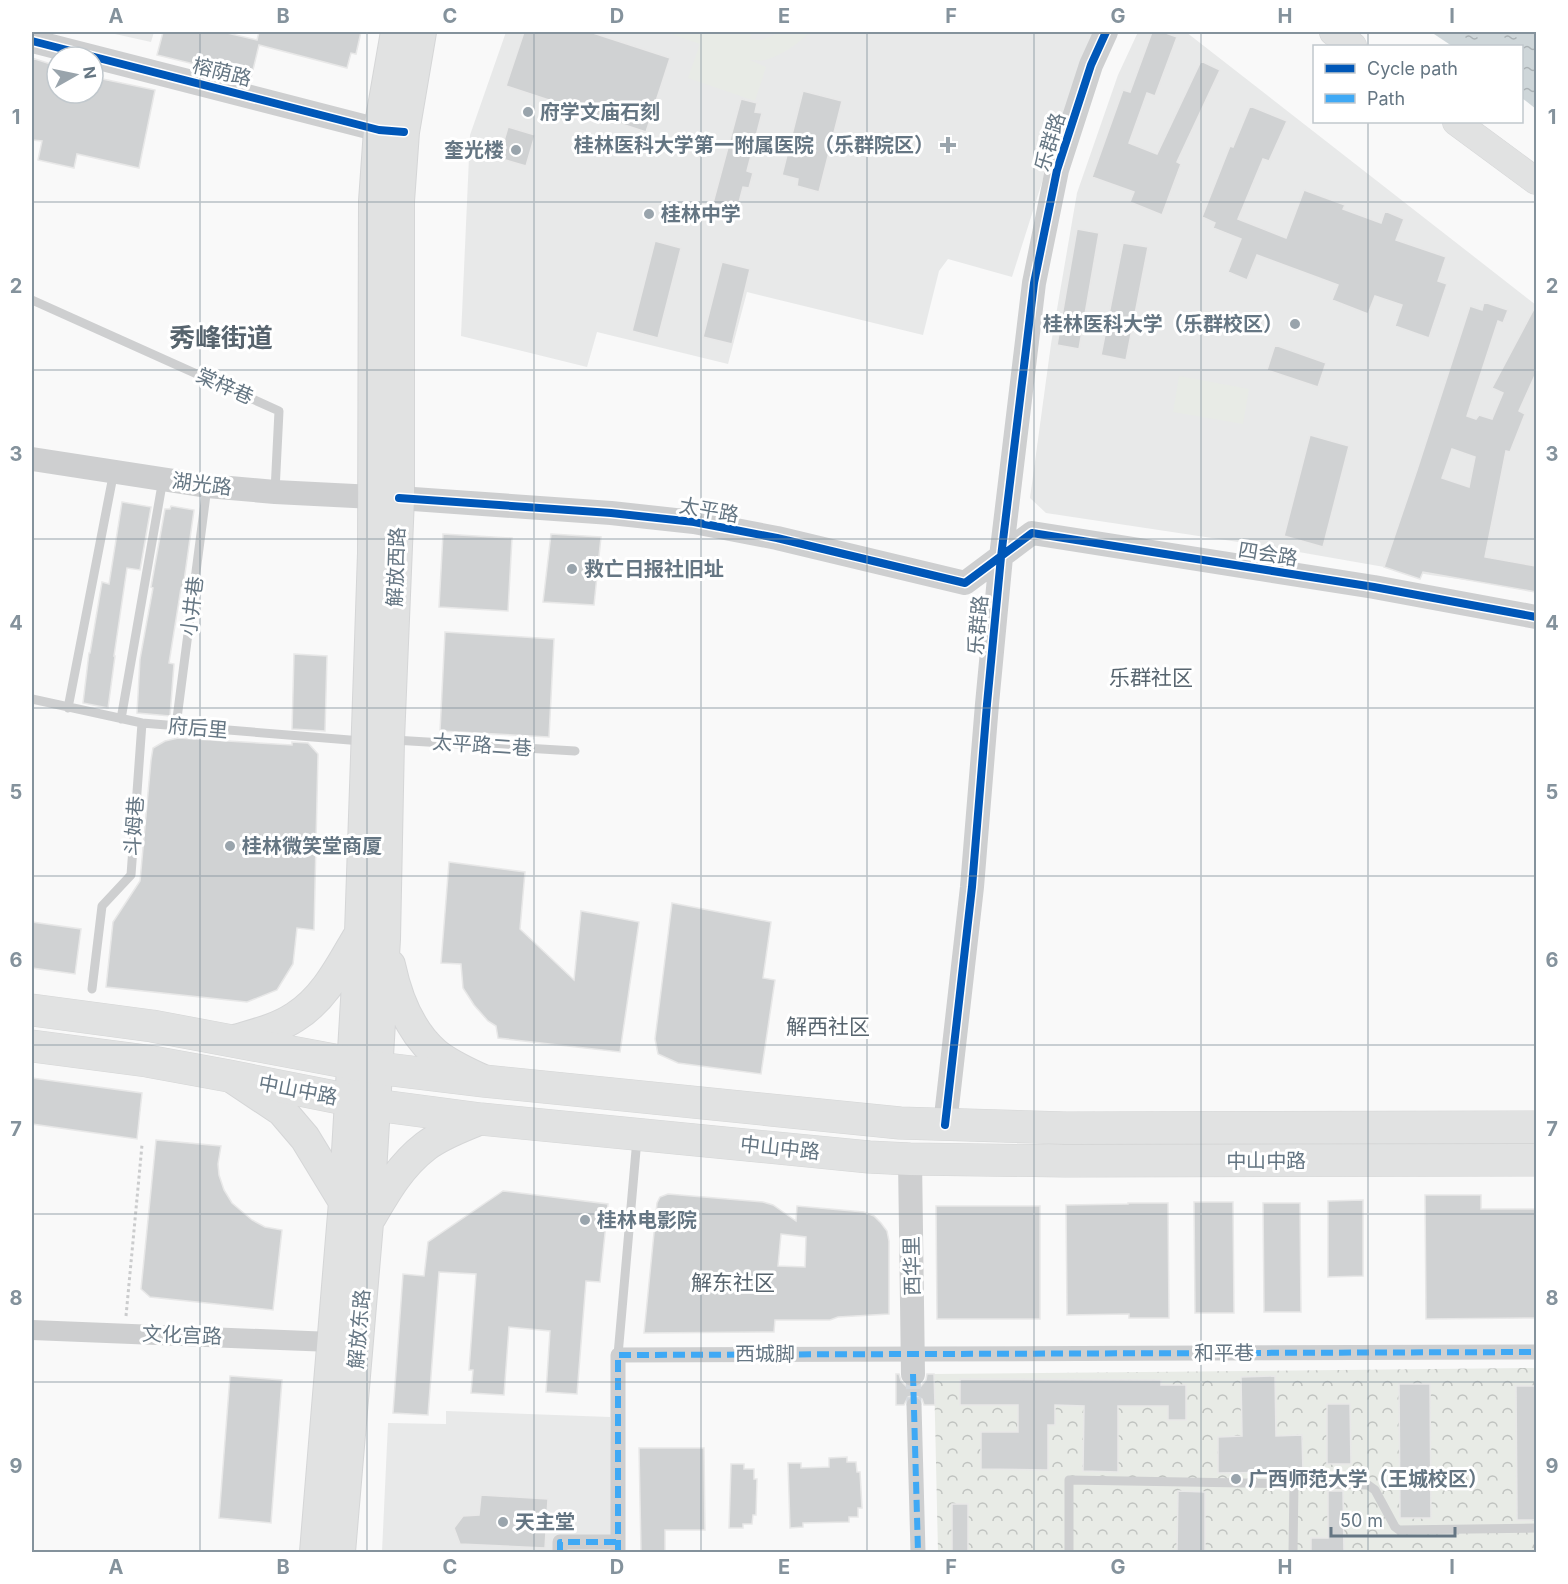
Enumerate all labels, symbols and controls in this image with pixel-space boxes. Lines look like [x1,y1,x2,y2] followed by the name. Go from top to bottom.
[109,4,124,28] text: A
[276,4,290,28] text: B
[443,4,457,28] text: C
[610,4,624,28] text: D
[778,4,790,28] text: E
[945,4,957,28] text: F
[1110,4,1126,28] text: G
[1278,4,1292,28] text: H
[1449,4,1455,28] text: I
[45,45,105,105] north arrow
[1313,45,1523,123] legend
[190,53,254,91] street label: 榕荫路
[1367,58,1458,79] text: Cycle path
[79,65,101,80] text: N
[1367,88,1405,109] text: Path
[540,100,660,124] place label: 府学文庙石刻
[12,105,20,129] text: 1
[521,105,535,119] marker: 府学文庙石刻
[1548,105,1556,129] text: 1
[1030,110,1070,174] street label: 乐群路
[574,133,934,157] place label: 桂林医科大学第一附属医院（乐群院区）
[939,136,957,154] marker: 桂林医科大学第一附属医院（乐群院区）
[444,138,504,162] place label: 奎光楼
[509,143,523,157] marker: 奎光楼
[661,202,741,226] place label: 桂林中学
[642,207,656,221] marker: 桂林中学
[10,274,22,298] text: 2
[1546,274,1558,298] text: 2
[1043,312,1283,336] place label: 桂林医科大学（乐群校区）
[1288,317,1302,331] marker: 桂林医科大学（乐群校区）
[169,322,273,353] district label: 秀峰街道
[193,363,257,409] street label: 棠梓巷
[10,442,22,466] text: 3
[1546,442,1558,466] text: 3
[171,468,233,500] street label: 湖光路
[677,493,741,527] street label: 太平路
[383,527,409,607] street label: 解放西路
[1236,537,1300,571] street label: 四会路
[584,557,724,581] place label: 救亡日报社旧址
[565,562,579,576] marker: 救亡日报社旧址
[176,575,208,637] street label: 小井巷
[963,594,993,656] street label: 乐群路
[9,611,23,635] text: 4
[1545,611,1559,635] text: 4
[1109,665,1193,690] district label: 乐群社区
[167,713,229,743] street label: 府后里
[431,730,533,760] street label: 太平路二巷
[10,780,22,804] text: 5
[1546,780,1558,804] text: 5
[120,795,148,857] street label: 斗姆巷
[242,834,382,858] place label: 桂林微笑堂商厦
[223,839,237,853] marker: 桂林微笑堂商厦
[10,948,23,972] text: 6
[1546,948,1559,972] text: 6
[786,1014,870,1039] district label: 解西社区
[256,1071,340,1109] street label: 中山中路
[10,1117,22,1141] text: 7
[1546,1117,1558,1141] text: 7
[739,1132,821,1164] street label: 中山中路
[1226,1149,1306,1173] street label: 中山中路
[597,1208,697,1232] place label: 桂林电影院
[578,1213,592,1227] marker: 桂林电影院
[899,1236,925,1296] street label: 西华里
[691,1270,775,1295] district label: 解东社区
[9,1286,23,1310] text: 8
[1545,1286,1559,1310] text: 8
[344,1288,374,1370] street label: 解放东路
[142,1322,222,1348] street label: 文化宫路
[1194,1341,1254,1365] street label: 和平巷
[735,1342,795,1366] street label: 西城脚
[10,1454,23,1478] text: 9
[1546,1454,1559,1478] text: 9
[1248,1467,1488,1491] place label: 广西师范大学（王城校区）
[1229,1472,1243,1486] marker: 广西师范大学（王城校区）
[1331,1500,1456,1538] scale bar
[515,1510,575,1534] place label: 天主堂
[1340,1510,1383,1531] text: 50 m
[496,1515,510,1529] marker: 天主堂
[109,1555,124,1579] text: A
[276,1555,290,1579] text: B
[443,1555,457,1579] text: C
[610,1555,624,1579] text: D
[778,1555,790,1579] text: E
[945,1555,957,1579] text: F
[1110,1555,1126,1579] text: G
[1278,1555,1292,1579] text: H
[1449,1555,1455,1579] text: I

